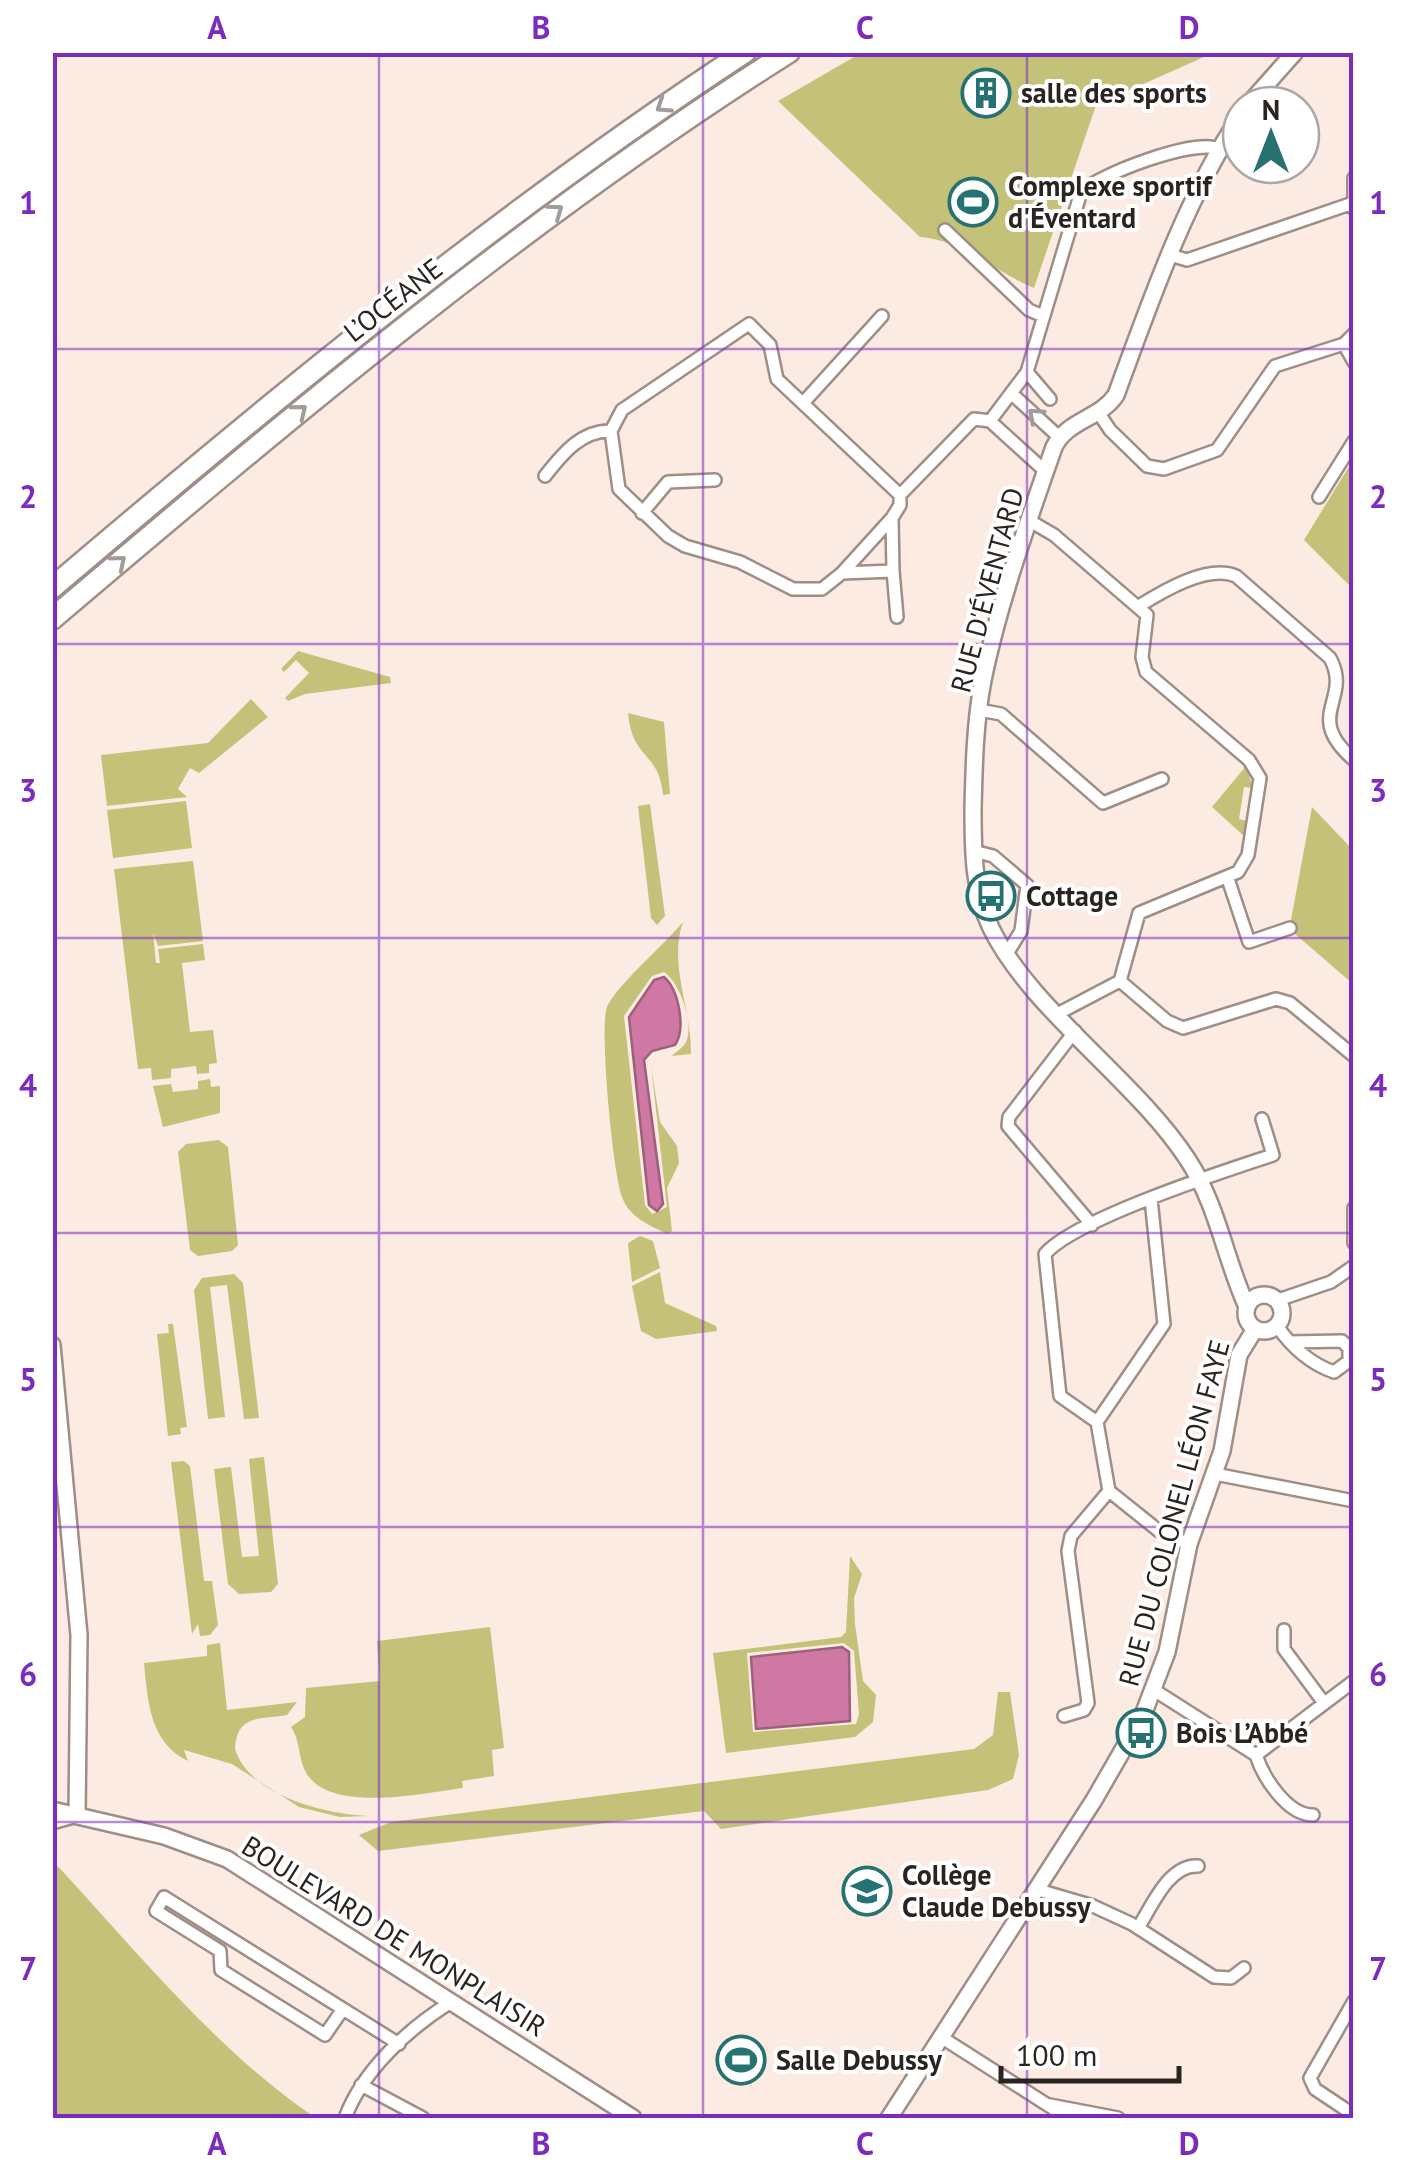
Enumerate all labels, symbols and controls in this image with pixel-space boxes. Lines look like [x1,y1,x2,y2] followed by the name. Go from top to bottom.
[207,6,227,48] text: A
[532,6,550,48] text: B
[856,6,874,48] text: C
[1179,6,1199,48] text: D
[960,67,1012,119] building icon: salle des sports
[1021,74,1207,111] place label: salle des sports
[1221,85,1321,185] north arrow
[1262,91,1280,128] text: N
[656,94,674,113] one-way arrow
[1008,167,1213,236] place label: Complexe sportif d'Éventard
[947,176,999,228] sports icon: Complexe sportif d'Éventard
[19,181,37,223] text: 1
[1369,181,1387,223] text: 1
[545,205,563,223] one-way arrow
[336,249,450,350] street label: L’OCÉANE
[288,405,306,423] one-way arrow
[1028,409,1047,427] one-way arrow
[19,475,37,517] text: 2
[1369,475,1387,517] text: 2
[941,483,1032,696] street label: RUE D'ÉVENTARD
[108,556,126,574] one-way arrow
[19,769,37,811] text: 3
[1369,769,1387,811] text: 3
[965,870,1017,922] bus stop icon: Cottage
[1026,877,1118,914] place label: Cottage
[19,1064,37,1106] text: 4
[1369,1064,1387,1106] text: 4
[1109,1336,1238,1690] street label: RUE DU COLONEL LÉON FAYE
[19,1358,37,1400] text: 5
[1369,1358,1387,1400] text: 5
[19,1653,37,1695] text: 6
[1369,1653,1387,1695] text: 6
[1115,1707,1167,1759] bus stop icon: Bois L’Abbé
[1176,1714,1308,1751] place label: Bois L’Abbé
[235,1827,553,2045] street label: BOULEVARD DE MONPLAISIR
[902,1856,1091,1925] place label: Collège Claude Debussy
[841,1865,893,1917] school or university icon: Collège Claude Debussy
[19,1947,37,1989] text: 7
[1369,1947,1387,1989] text: 7
[1001,2021,1178,2083] scale bar
[715,2034,767,2086] sports icon: Salle Debussy
[1016,2035,1097,2074] text: 100 m
[776,2041,943,2078] place label: Salle Debussy
[207,2122,227,2164] text: A
[532,2122,550,2164] text: B
[856,2122,874,2164] text: C
[1179,2122,1199,2164] text: D

